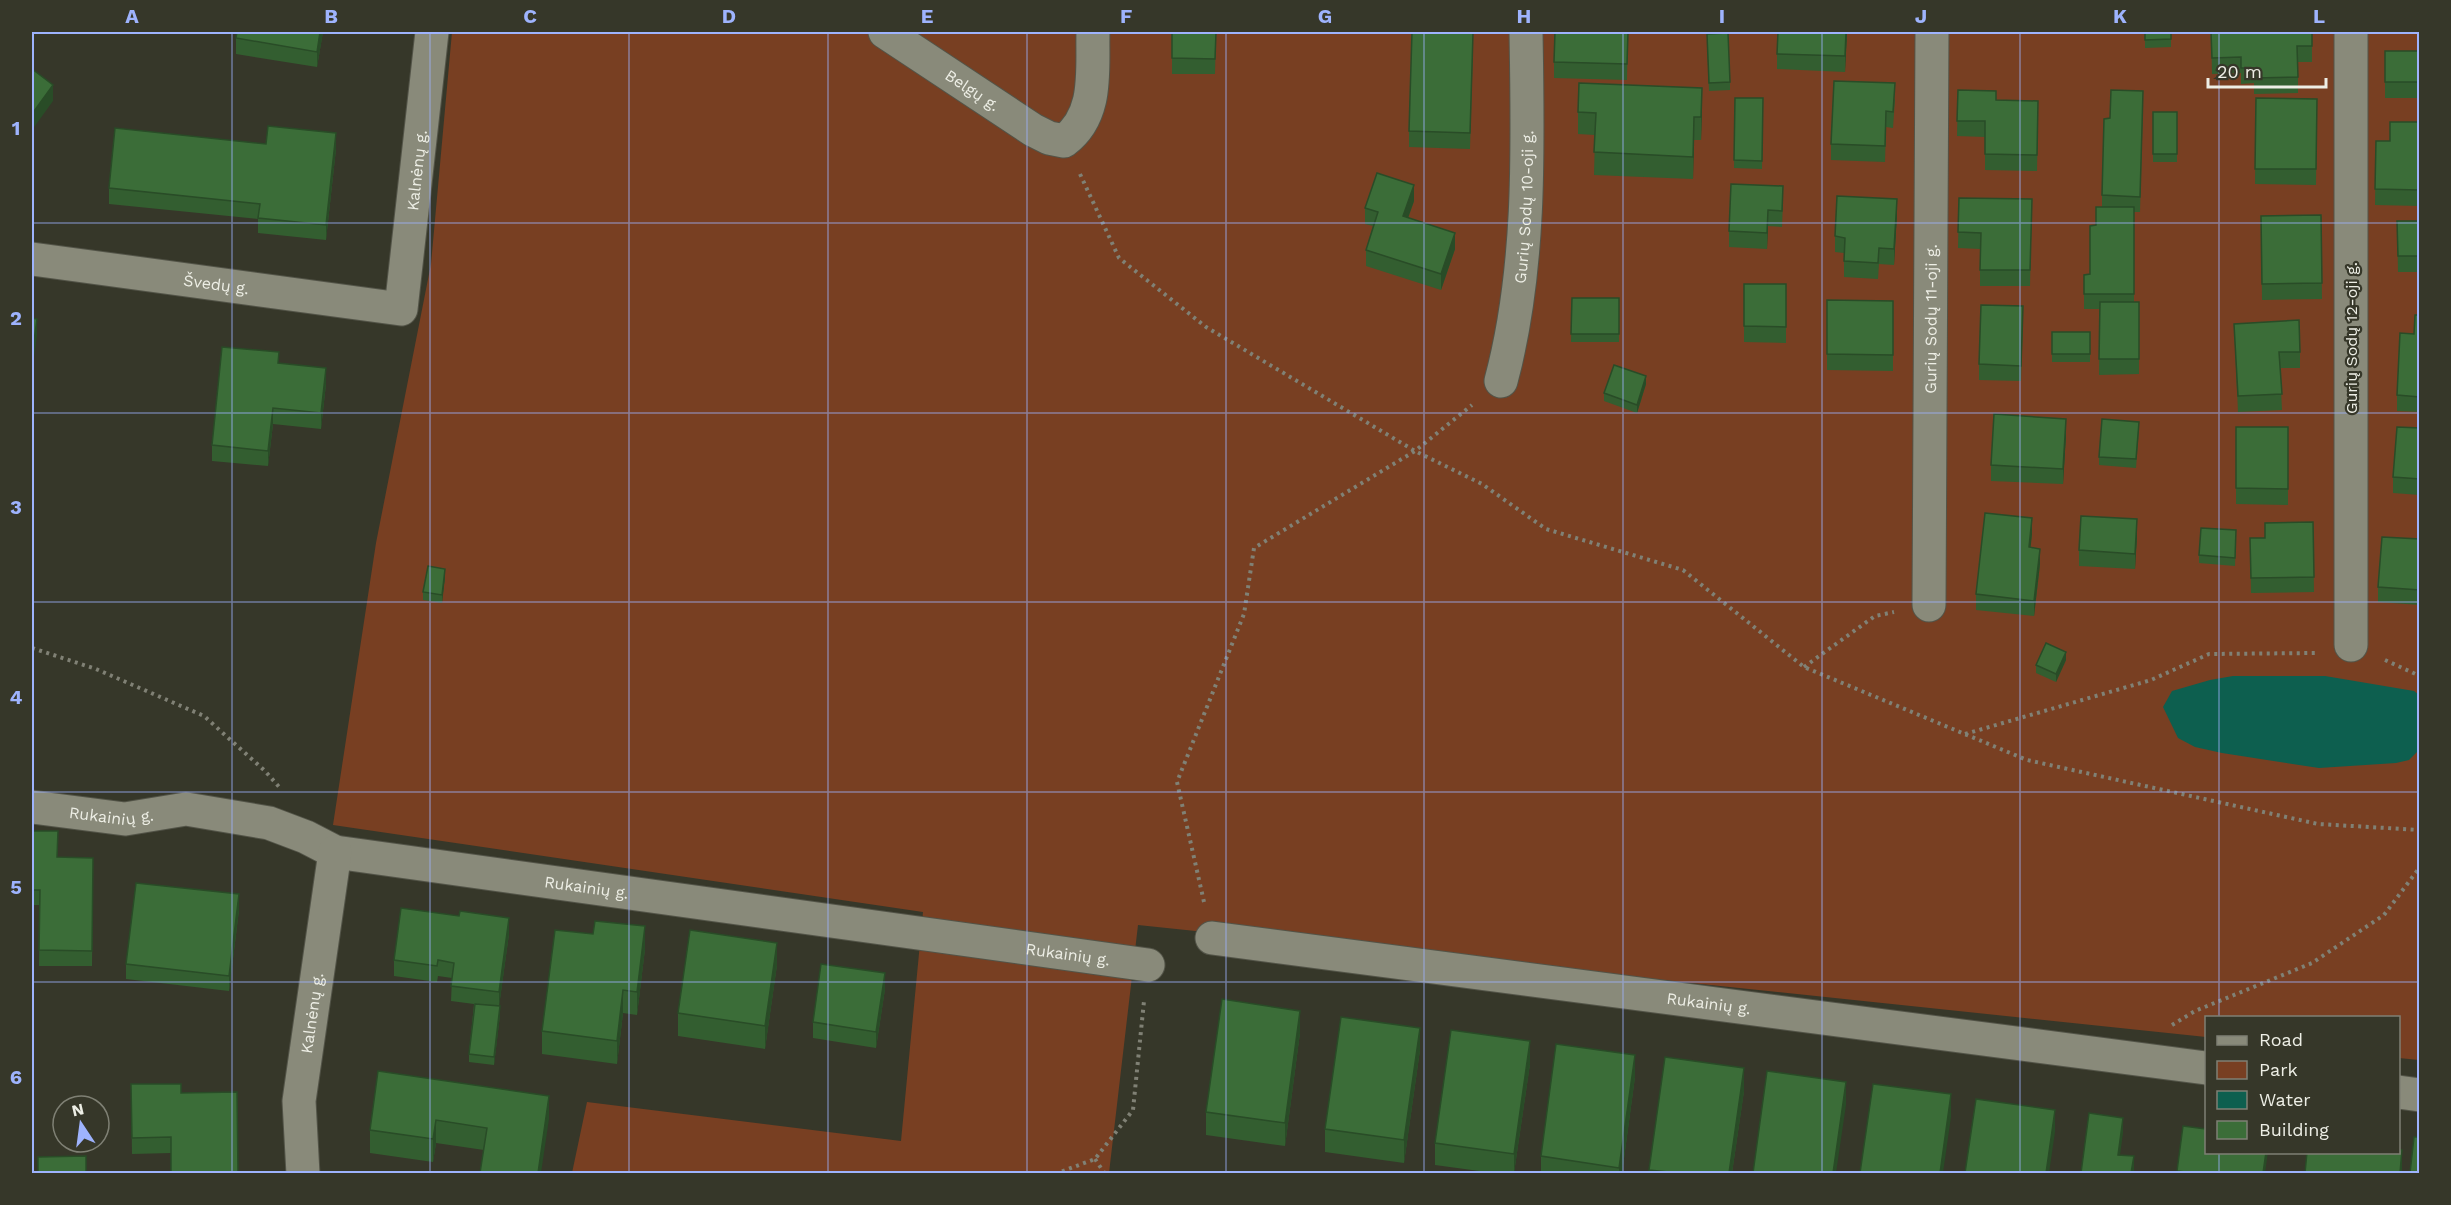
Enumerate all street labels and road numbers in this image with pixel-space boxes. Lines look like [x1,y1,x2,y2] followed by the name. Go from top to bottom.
[941,66,1003,115] street label: Belgų g.
[403,129,431,212] street label: Kalnėnų g.
[1510,130,1537,285] street label: Gurių Sodų 10-oji g.
[1921,244,1941,394] street label: Gurių Sodų 11-oji g.
[2342,262,2361,414] street label: Gurių Sodų 12-oji g.
[182,271,250,298] street label: Švedų g.
[68,803,155,829] street label: Rukainių g.
[543,872,630,903] street label: Rukainių g.
[1025,939,1111,970] street label: Rukainių g.
[297,971,327,1055] street label: Kalnėnų g.
[1665,989,1752,1018] street label: Rukainių g.

